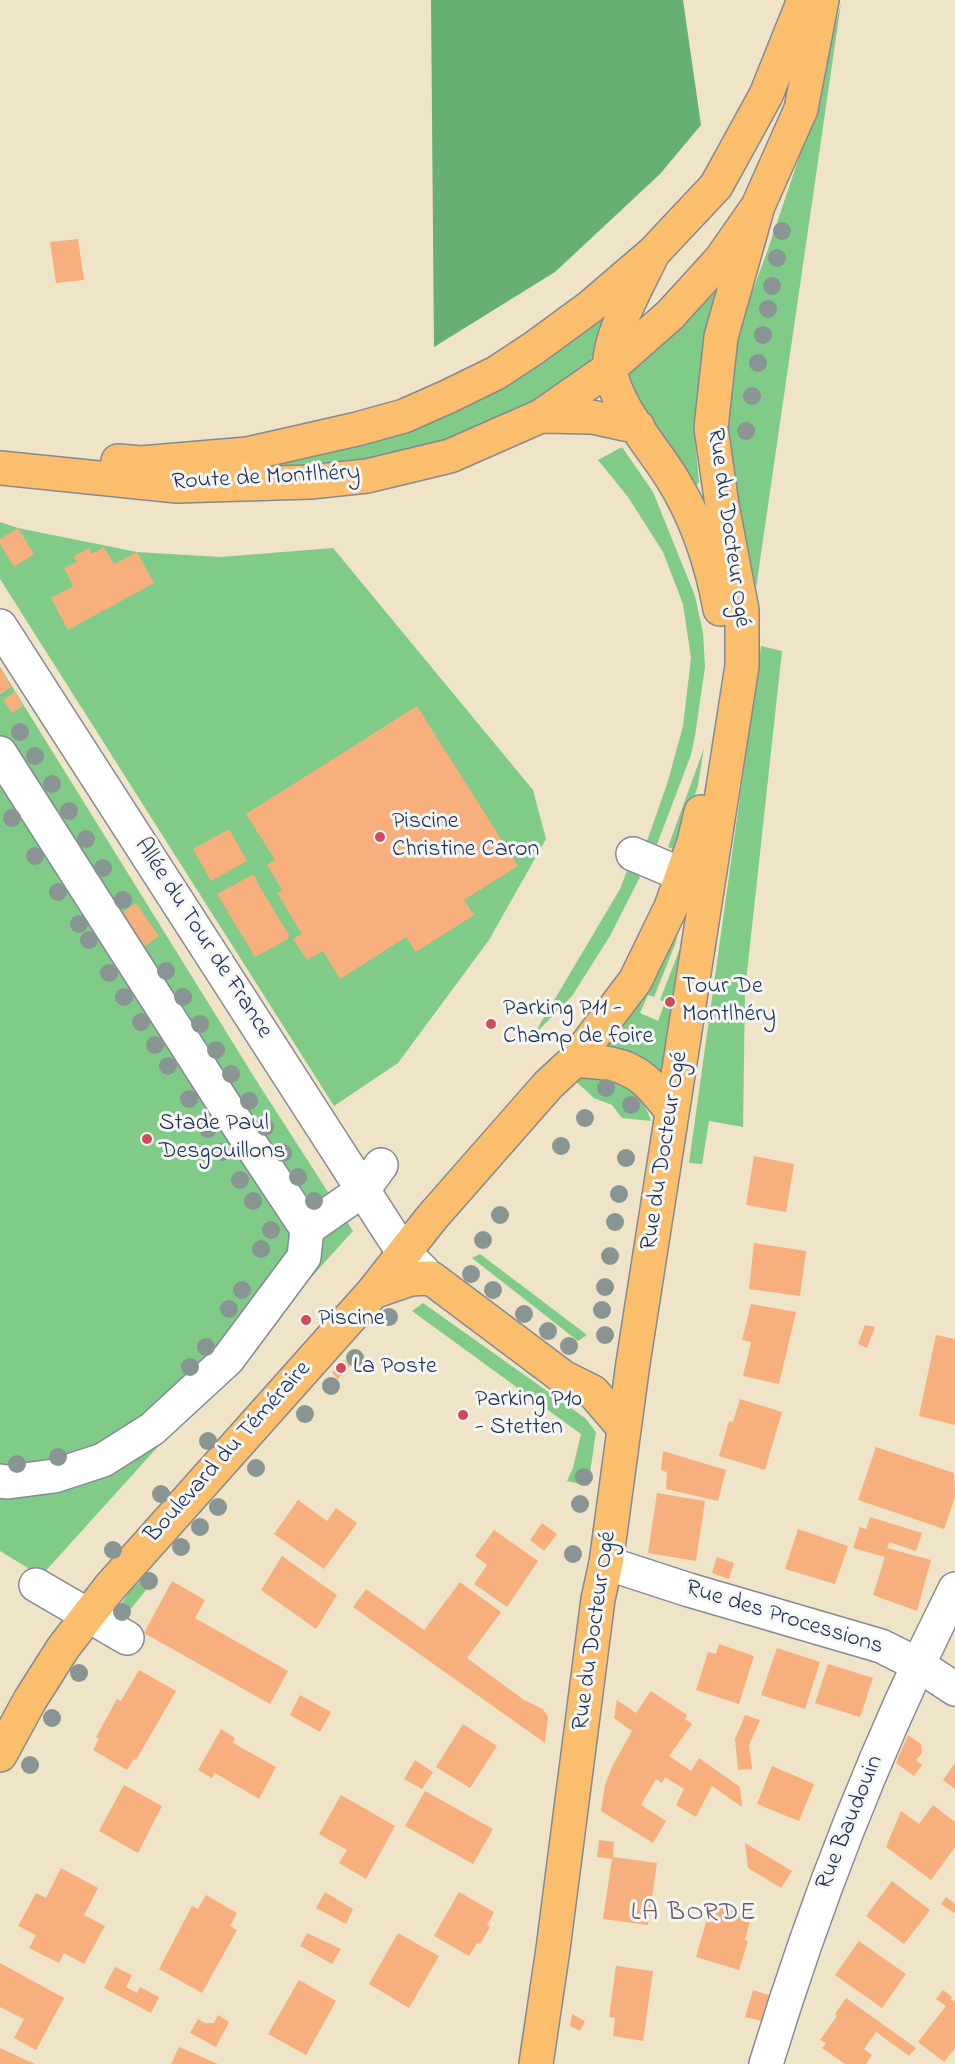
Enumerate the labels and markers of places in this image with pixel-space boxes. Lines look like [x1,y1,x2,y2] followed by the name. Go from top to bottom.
[392,809,539,865] place label: Piscine Christine Caron
[373,830,387,844] marker: Piscine Christine Caron
[682,974,776,1030] place label: Tour De Montlhéry
[663,995,677,1009] marker: Tour De Montlhéry
[503,996,653,1052] place label: Parking P11 - Champ de foire
[484,1017,498,1031] marker: Parking P11 - Champ de foire
[159,1111,285,1167] place label: Stade Paul Desgouillons
[140,1132,154,1146] marker: Stade Paul Desgouillons
[318,1306,385,1334] place label: Piscine
[299,1313,313,1327] marker: Piscine
[353,1354,437,1382] place label: La Poste
[334,1361,348,1375] marker: La Poste
[475,1387,582,1443] place label: Parking P10 - Stetten
[456,1408,470,1422] marker: Parking P10 - Stetten

